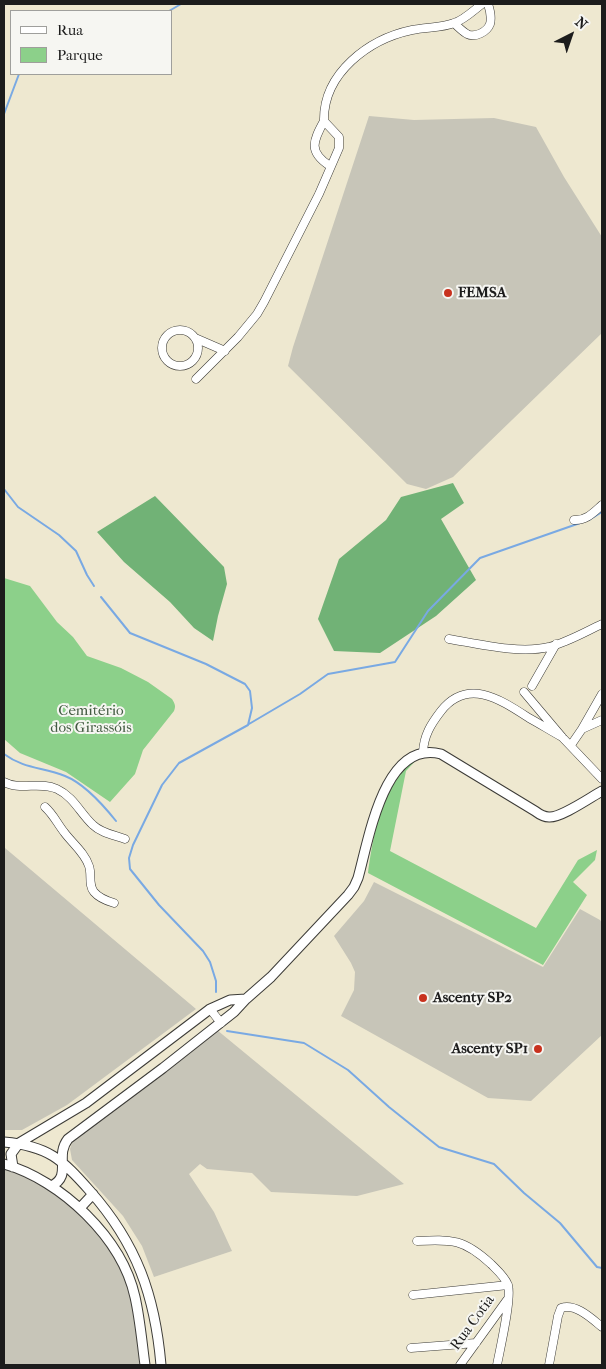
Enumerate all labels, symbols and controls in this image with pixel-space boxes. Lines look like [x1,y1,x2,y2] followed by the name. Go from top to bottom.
[10,10,172,75] legend
[546,10,596,60] north arrow
[572,13,591,33] text: N
[57,21,83,39] text: Rua
[57,46,103,64] text: Parque
[458,284,506,302] place label: FEMSA
[442,287,454,299] marker: FEMSA
[50,702,132,737] park label: Cemitério dos Girassóis
[433,989,512,1007] place label: Ascenty SP2
[417,992,429,1004] marker: Ascenty SP2
[451,1040,528,1058] place label: Ascenty SP1
[532,1043,544,1055] marker: Ascenty SP1
[447,1292,499,1354] street label: Rua Cotia

